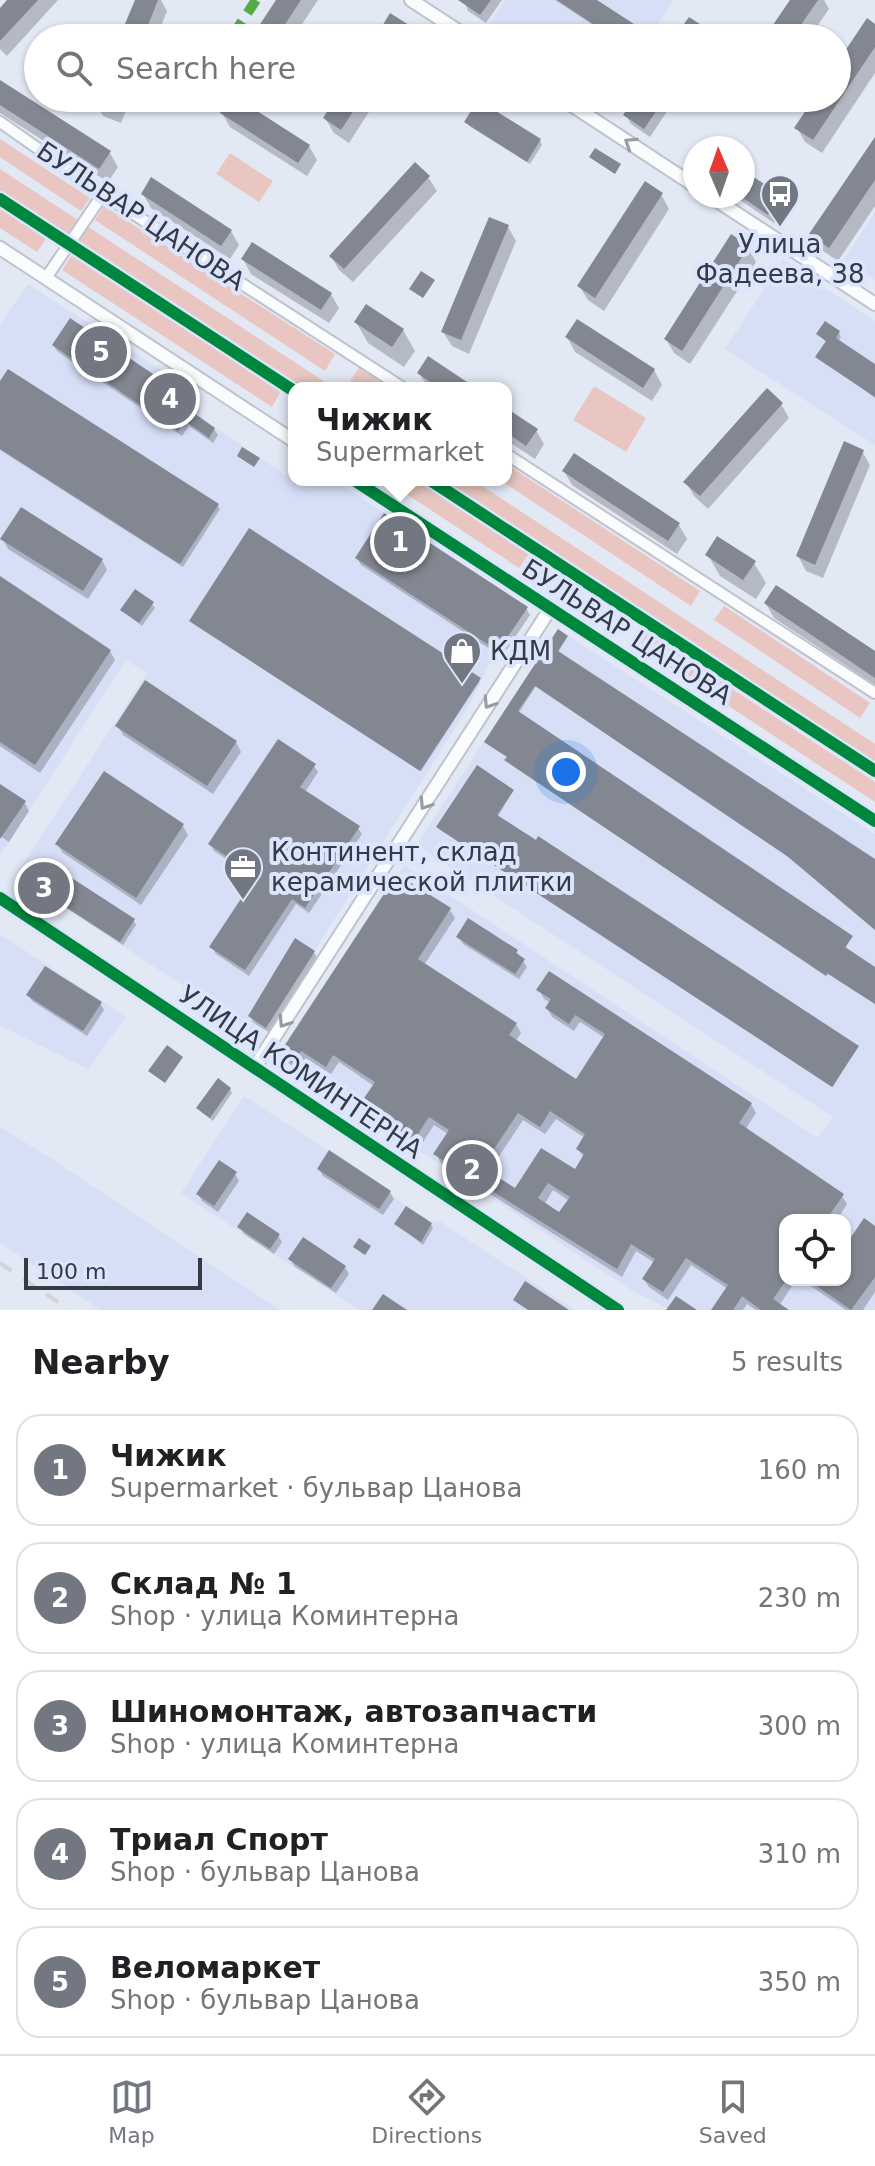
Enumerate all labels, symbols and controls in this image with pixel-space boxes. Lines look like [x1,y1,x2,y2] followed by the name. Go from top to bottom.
[24,24,851,112] search box
[52,46,96,90] icon: search
[116,51,296,86] text: Search here
[31,135,251,297] street label: БУЛЬВАР ЦАНОВА
[683,136,755,208] north arrow
[624,138,638,153] one-way arrow
[759,173,801,228] bus stop icon: Улица Фадеева, 38
[695,229,865,289] place label: Улица Фадеева, 38
[75,322,127,382] pin: 5
[144,369,196,429] pin: 4
[288,382,512,486] popup
[316,402,433,437] text: Чижик
[316,437,484,467] text: Supermarket
[374,512,426,572] pin: 1
[516,553,738,711] street label: БУЛЬВАР ЦАНОВА
[441,630,483,685] shop icon: КДМ
[490,636,551,666] place label: КДМ
[484,695,499,709] one-way arrow
[546,752,586,792] your location
[419,795,434,810] one-way arrow
[271,837,572,897] place label: Континент, склад керамической плитки
[222,846,264,901] office icon: Континент, склад керамической плитки
[18,858,70,918] pin: 3
[174,979,428,1165] street label: УЛИЦА КОМИНТЕРНА
[279,1014,294,1028] one-way arrow
[446,1140,498,1200] pin: 2
[779,1214,851,1286] map controls
[779,1214,851,1286] button: locate
[24,1254,202,1290] scale bar
[36,1259,106,1284] text: 100 m
[32,1342,170,1382] text: Nearby
[731,1347,843,1377] text: 5 results
[110,1438,227,1473] text: Чижик
[51,1455,69,1485] text: 1
[758,1455,841,1485] text: 160 m
[110,1473,522,1503] text: Supermarket · бульвар Цанова
[110,1566,297,1601] text: Склад № 1
[51,1583,69,1613] text: 2
[758,1583,841,1613] text: 230 m
[110,1601,459,1631] text: Shop · улица Коминтерна
[110,1694,597,1729] text: Шиномонтаж, автозапчасти
[51,1711,69,1741] text: 3
[758,1711,841,1741] text: 300 m
[110,1729,459,1759] text: Shop · улица Коминтерна
[110,1822,328,1857] text: Триал Спорт
[51,1839,69,1869] text: 4
[758,1839,841,1869] text: 310 m
[110,1857,420,1887] text: Shop · бульвар Цанова
[110,1950,320,1985] text: Веломаркет
[51,1967,69,1997] text: 5
[758,1967,841,1997] text: 350 m
[110,1985,420,2015] text: Shop · бульвар Цанова
[108,2075,155,2148] tab: Map
[371,2075,482,2148] tab: Directions
[699,2075,767,2148] tab: Saved

